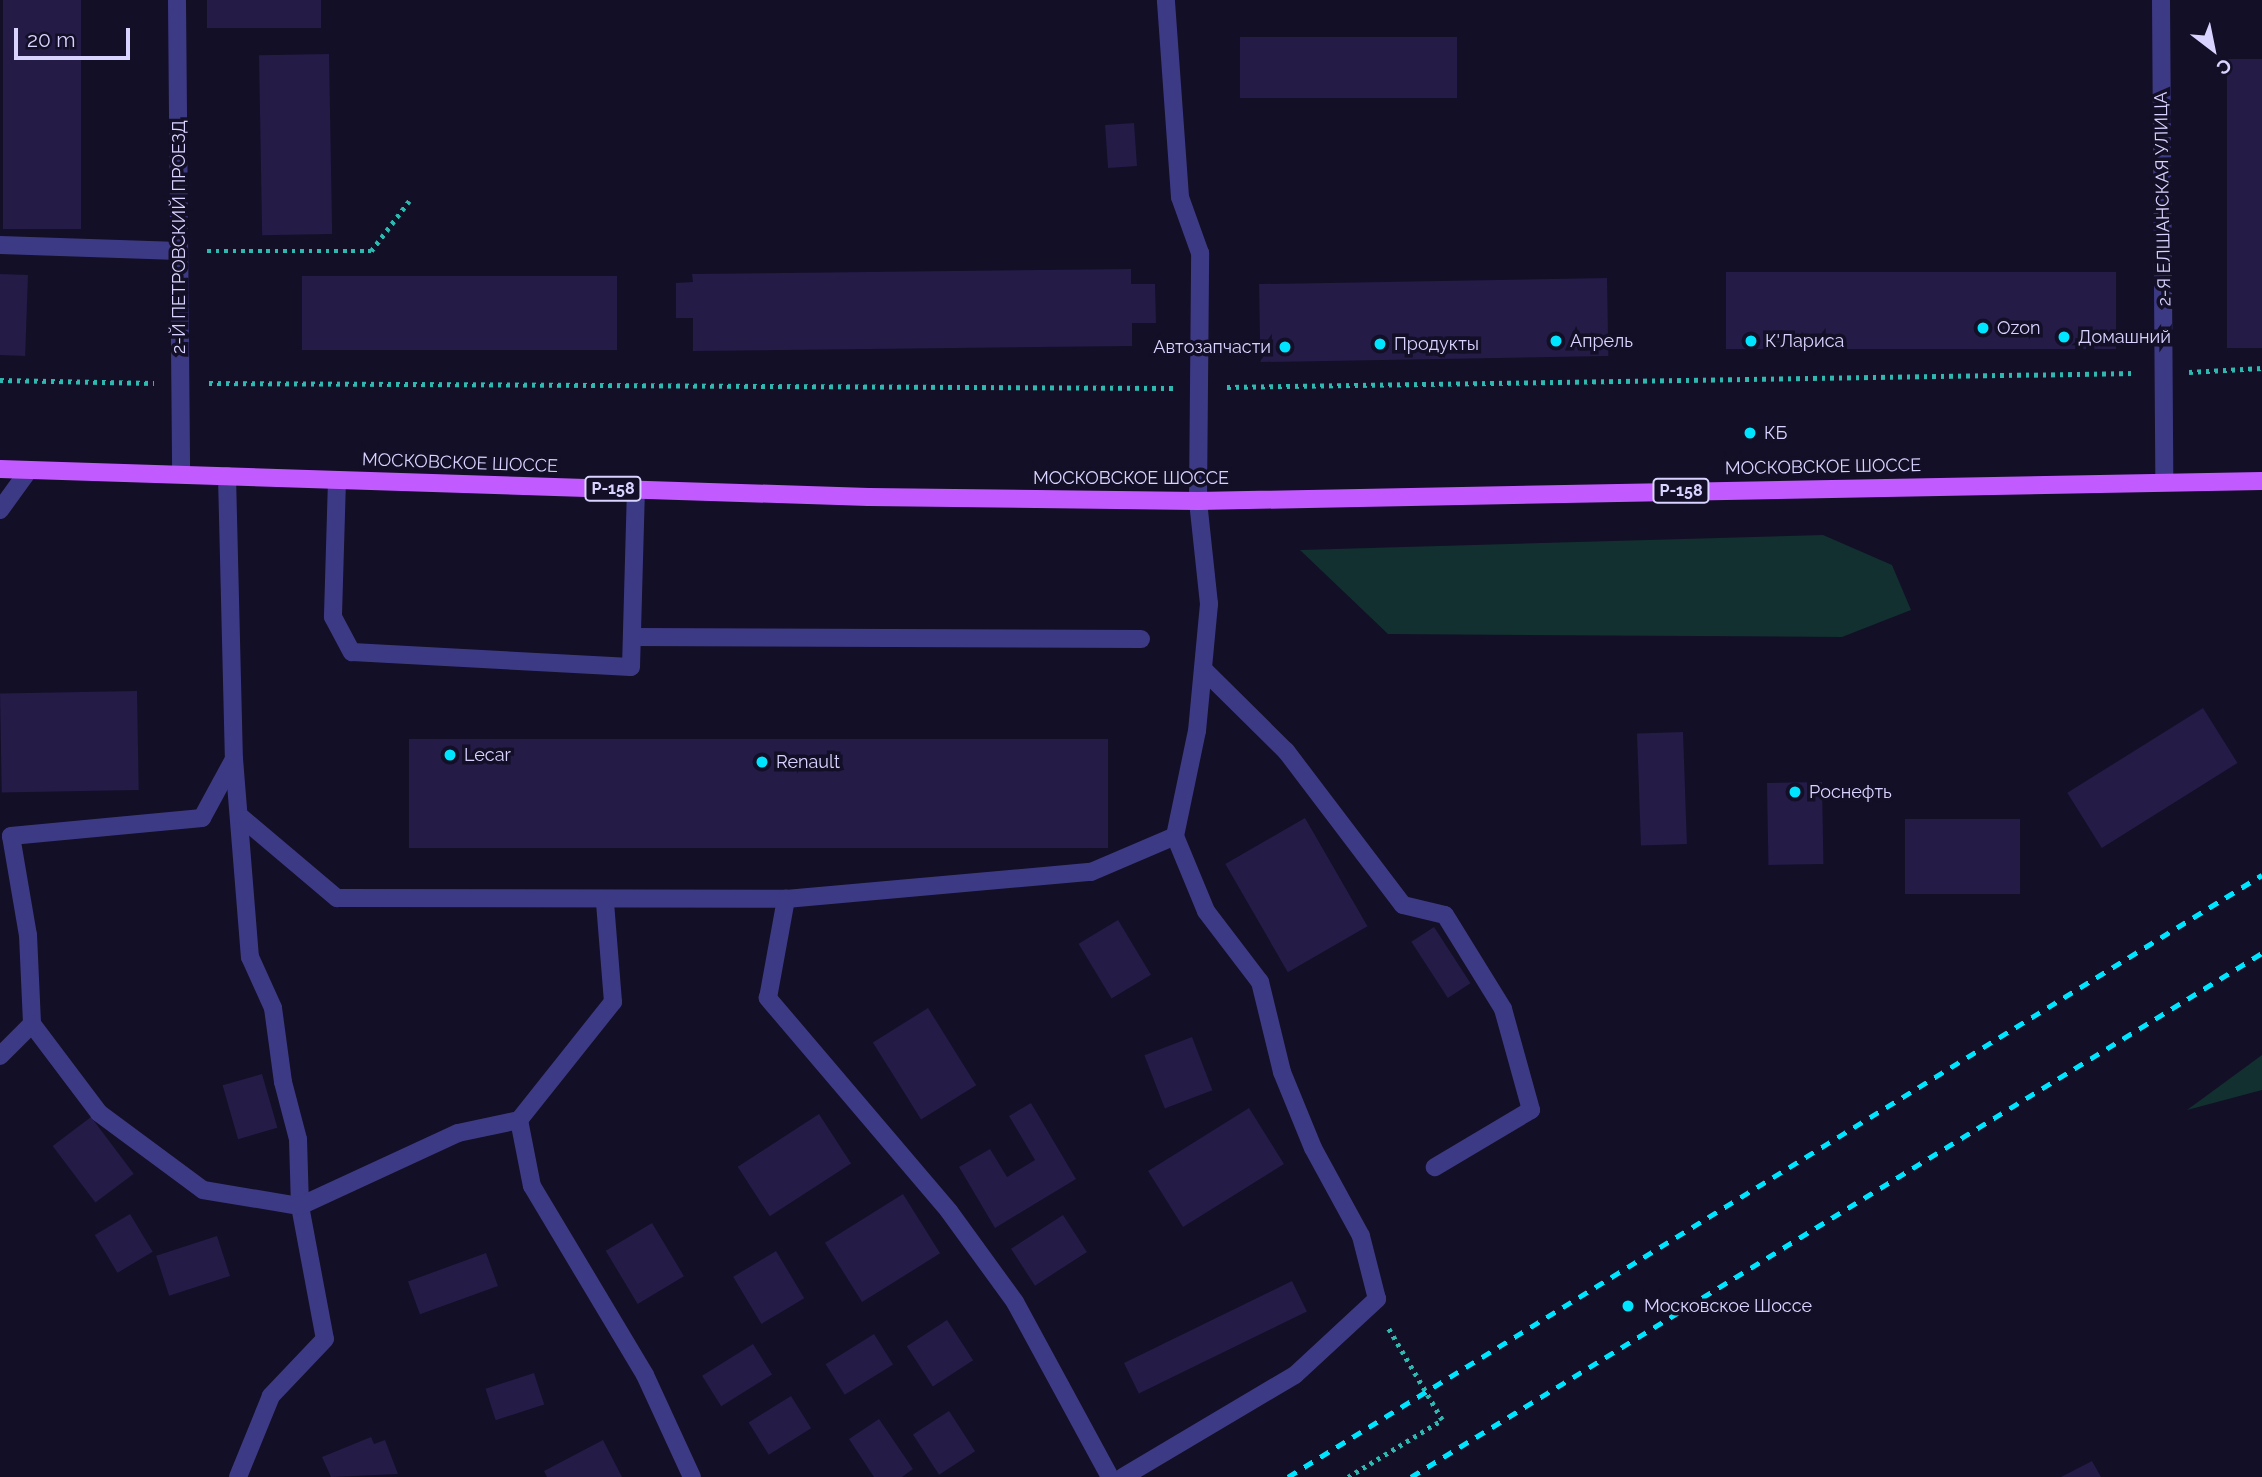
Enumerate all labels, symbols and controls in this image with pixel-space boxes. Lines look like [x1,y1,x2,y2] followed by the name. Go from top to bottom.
[18,14,133,58] scale bar
[2178,14,2248,84] north arrow
[27,27,75,52] text: 20 m
[2213,54,2235,80] text: С
[2150,91,2176,307] street label: 2-Я ЕЛШАНСКАЯ УЛИЦА
[168,120,190,354] street label: 2-Й ПЕТРОВСКИЙ ПРОЕЗД
[1997,317,2040,339] place label: Ozon
[1975,320,1991,336] marker: Ozon
[2078,326,2171,348] place label: Домашний
[2056,329,2072,345] marker: Домашний
[1570,330,1633,352] place label: Апрель
[1765,330,1844,352] place label: К'Лариса
[1394,333,1479,355] place label: Продукты
[1548,333,1564,349] marker: Апрель
[1743,333,1759,349] marker: К'Лариса
[1153,336,1271,358] place label: Автозапчасти
[1372,336,1388,352] marker: Продукты
[1277,339,1293,355] marker: Автозапчасти
[1764,422,1787,444] place label: КБ
[1742,425,1758,441] marker: КБ
[362,449,558,477] street label: МОСКОВСКОЕ ШОССЕ
[1725,454,1921,480] street label: МОСКОВСКОЕ ШОССЕ
[1033,467,1229,489] street label: МОСКОВСКОЕ ШОССЕ
[583,476,643,502] road number: Р-158
[1651,478,1711,504] road number: Р-158
[464,744,511,766] place label: Lecar
[442,747,458,763] marker: Lecar
[776,751,840,773] place label: Renault
[754,754,770,770] marker: Renault
[1809,781,1892,803] place label: Роснефть
[1787,784,1803,800] marker: Роснефть
[1644,1295,1812,1317] place label: Московское Шоссе
[1618,1296,1638,1316] marker: Московское Шоссе

